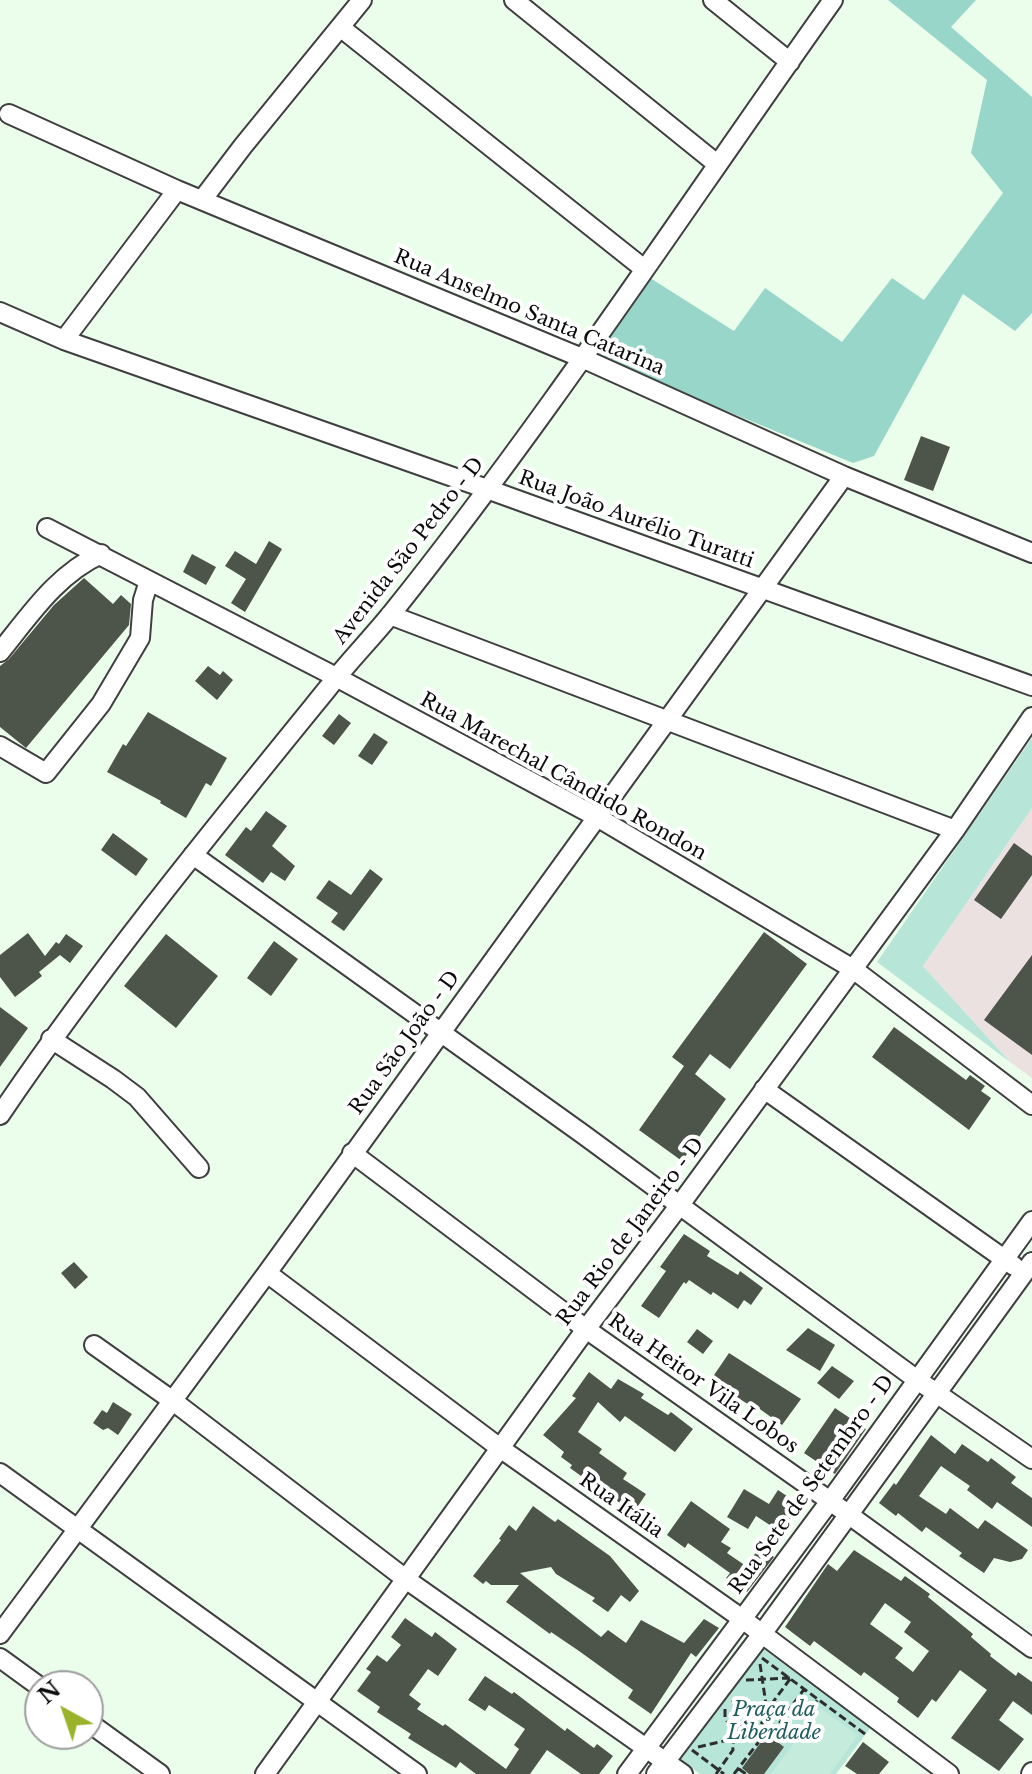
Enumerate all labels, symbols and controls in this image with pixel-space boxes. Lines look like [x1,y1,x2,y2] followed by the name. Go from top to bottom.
[390,245,668,381] street label: Rua Anselmo Santa Catarina
[329,453,489,649] street label: Avenida São Pedro - D
[515,466,757,574] street label: Rua João Aurélio Turatti
[416,688,710,866] street label: Rua Marechal Cândido Rondon
[345,966,465,1120] street label: Rua São João - D
[552,1133,710,1331] street label: Rua Rio de Janeiro - D
[603,1309,803,1459] street label: Rua Heitor Vila Lobos
[725,1371,899,1599] street label: Rua Sete de Setembro - D
[574,1468,668,1544] street label: Rua Itália
[24,1670,104,1750] north arrow
[33,1676,66,1710] text: N
[727,1698,821,1745] park label: Praça da Liberdade

